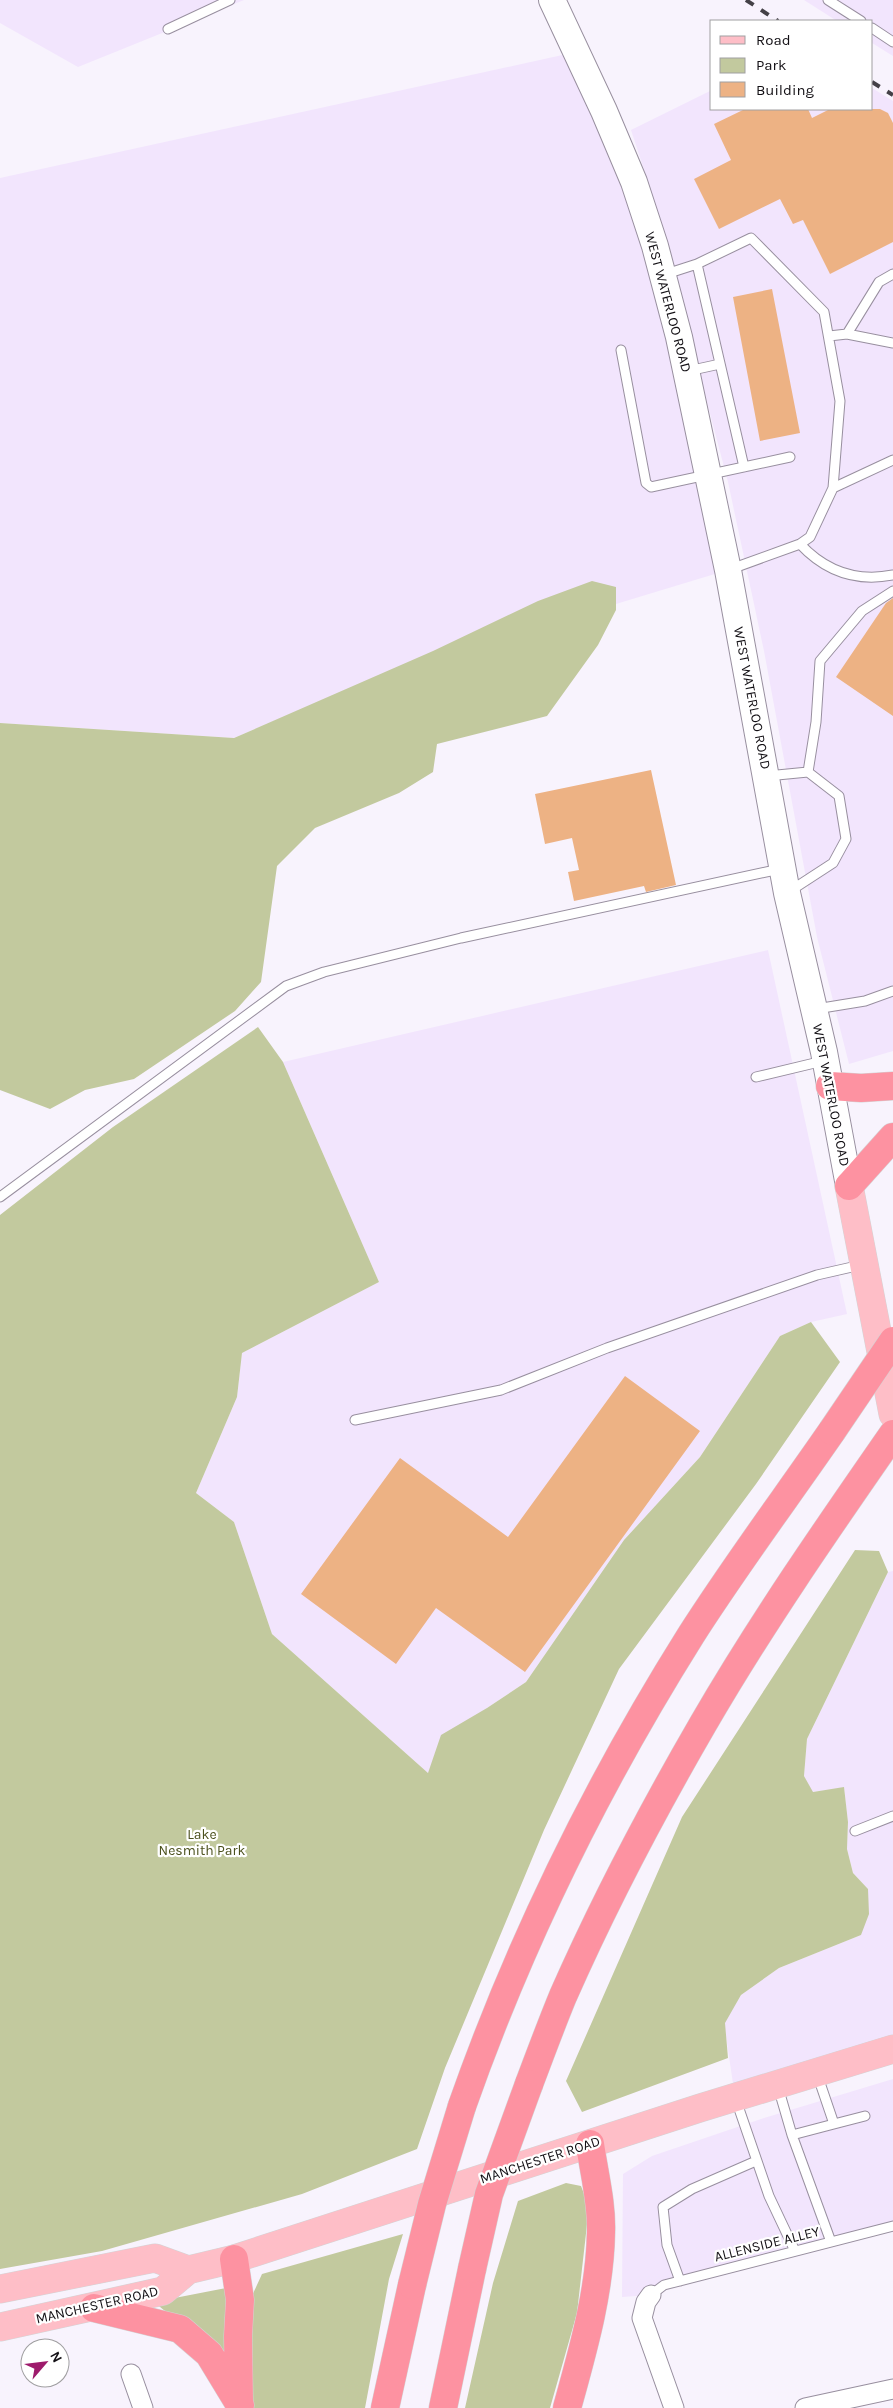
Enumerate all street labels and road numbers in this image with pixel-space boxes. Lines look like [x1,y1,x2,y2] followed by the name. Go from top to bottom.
[641,230,695,374] street label: WEST WATERLOO ROAD
[730,625,774,771] street label: WEST WATERLOO ROAD
[809,1022,853,1168] street label: WEST WATERLOO ROAD
[478,2133,602,2187] street label: MANCHESTER ROAD
[713,2223,822,2265] street label: ALLENSIDE ALLEY
[34,2283,160,2327] street label: MANCHESTER ROAD

